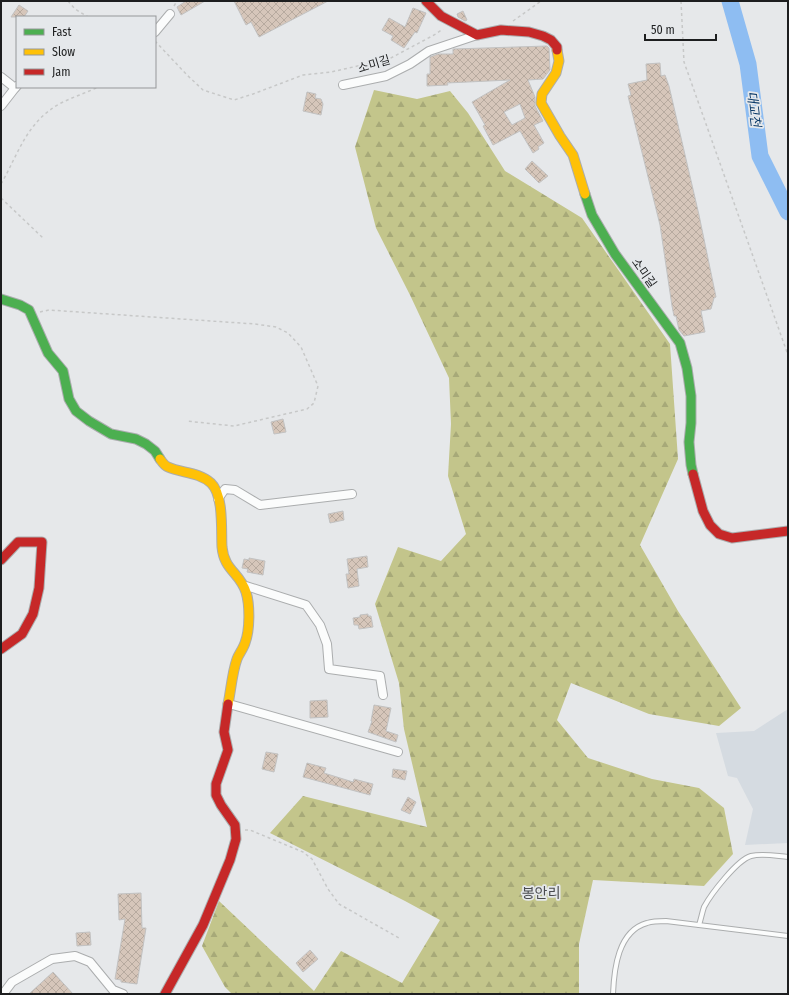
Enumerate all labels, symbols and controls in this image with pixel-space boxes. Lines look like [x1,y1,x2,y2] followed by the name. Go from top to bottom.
[16,16,156,88] legend
[645,16,716,42] scale bar
[651,23,675,37] text: 50 m
[52,25,71,39] text: Fast
[52,45,75,59] text: Slow
[356,52,392,76] street label: 소미길
[52,65,70,79] text: Jam
[744,90,764,129] water label: 대교천
[629,255,659,291] street label: 소미길
[522,885,560,902] district label: 봉안리

